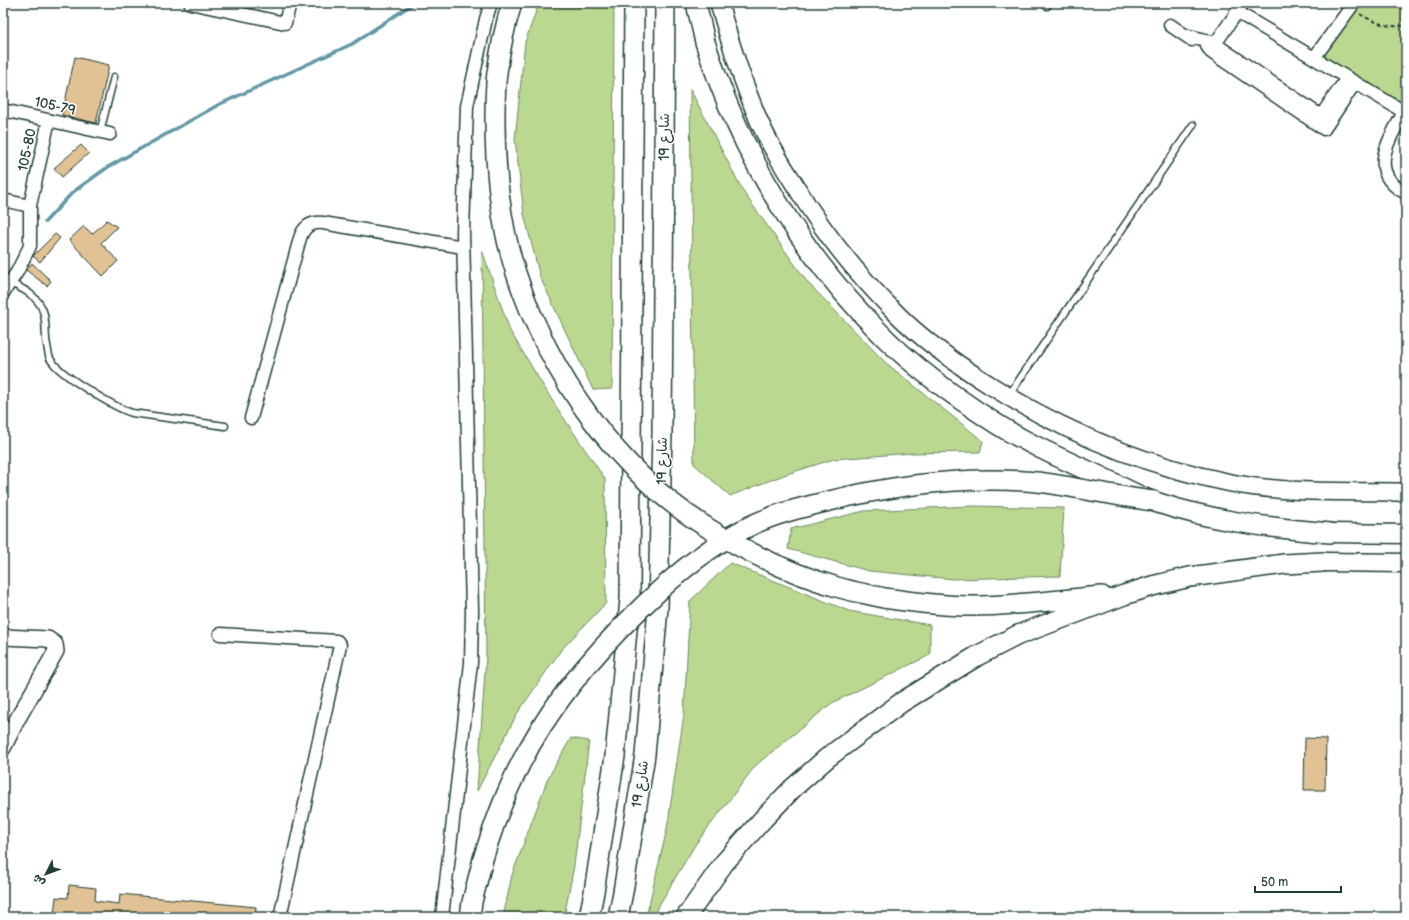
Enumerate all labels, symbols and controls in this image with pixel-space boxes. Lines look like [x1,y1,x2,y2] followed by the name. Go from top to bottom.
[33,93,77,119] street label: 105-79
[656,113,674,161] street label: شارع 19
[14,127,40,173] street label: 105-80
[653,437,672,485] street label: شارع 19
[628,759,653,809] street label: شارع 19
[26,854,66,894] north arrow
[1255,868,1341,894] scale bar
[30,872,48,889] text: ش
[1261,875,1288,890] text: 50 m

